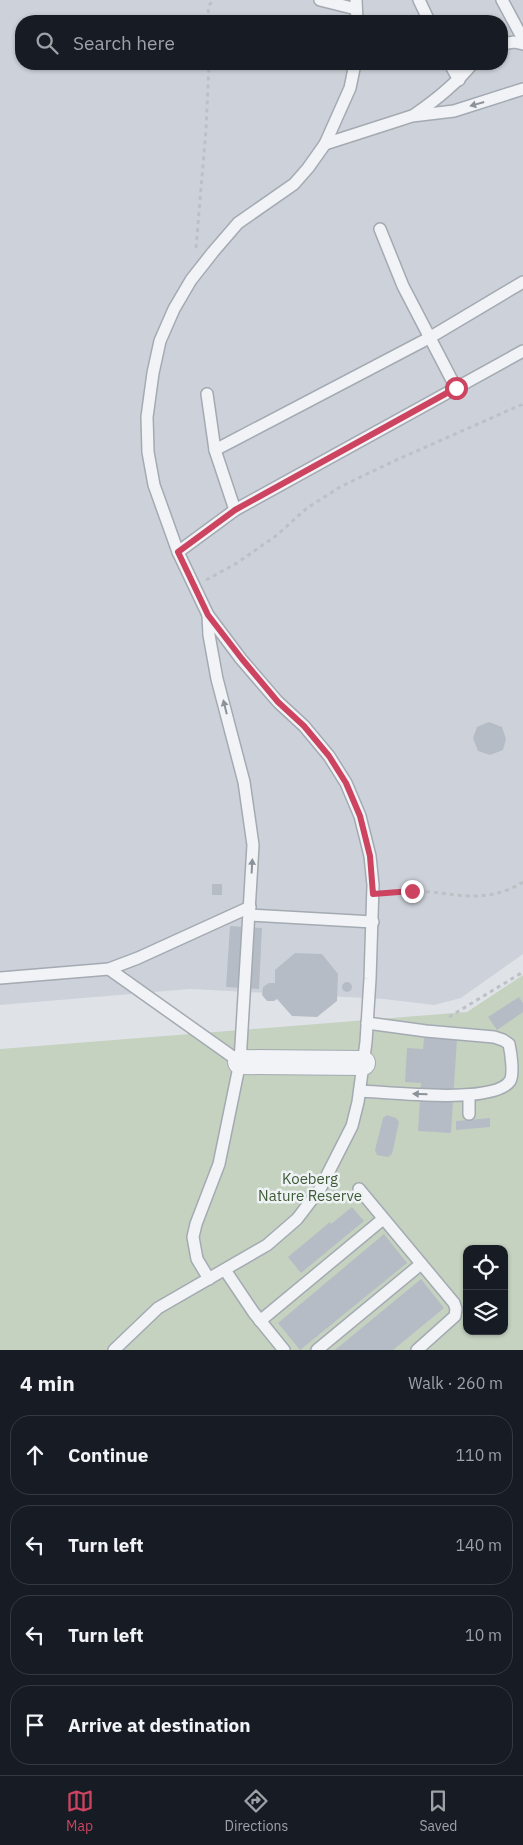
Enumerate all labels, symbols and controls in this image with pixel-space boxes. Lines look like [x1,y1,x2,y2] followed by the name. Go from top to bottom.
[15,15,508,70] search box
[33,29,61,57] icon: search
[73,31,175,55] text: Search here
[469,101,484,109] one-way arrow
[445,377,468,400] route start
[220,699,228,714] one-way arrow
[249,858,257,874] one-way arrow
[401,880,424,903] route end
[412,1089,428,1097] one-way arrow
[258,1169,362,1205] park label: Koeberg Nature Reserve
[463,1245,508,1335] map controls
[463,1245,508,1290] button: locate
[463,1290,508,1335] button: layers
[20,1369,75,1397] text: 4 min
[408,1373,503,1393] text: Walk · 260 m
[21,1441,49,1469] icon: ahead
[68,1443,148,1467] text: Continue
[455,1445,502,1465] text: 110 m
[21,1531,49,1559] icon: left
[68,1533,144,1557] text: Turn left
[455,1535,502,1555] text: 140 m
[21,1621,49,1649] icon: left
[68,1623,144,1647] text: Turn left
[465,1625,502,1645] text: 10 m
[21,1711,49,1739] icon: arrive
[68,1713,251,1737] text: Arrive at destination
[66,1787,94,1835] tab: Map
[225,1787,288,1835] tab: Directions
[419,1787,457,1835] tab: Saved

